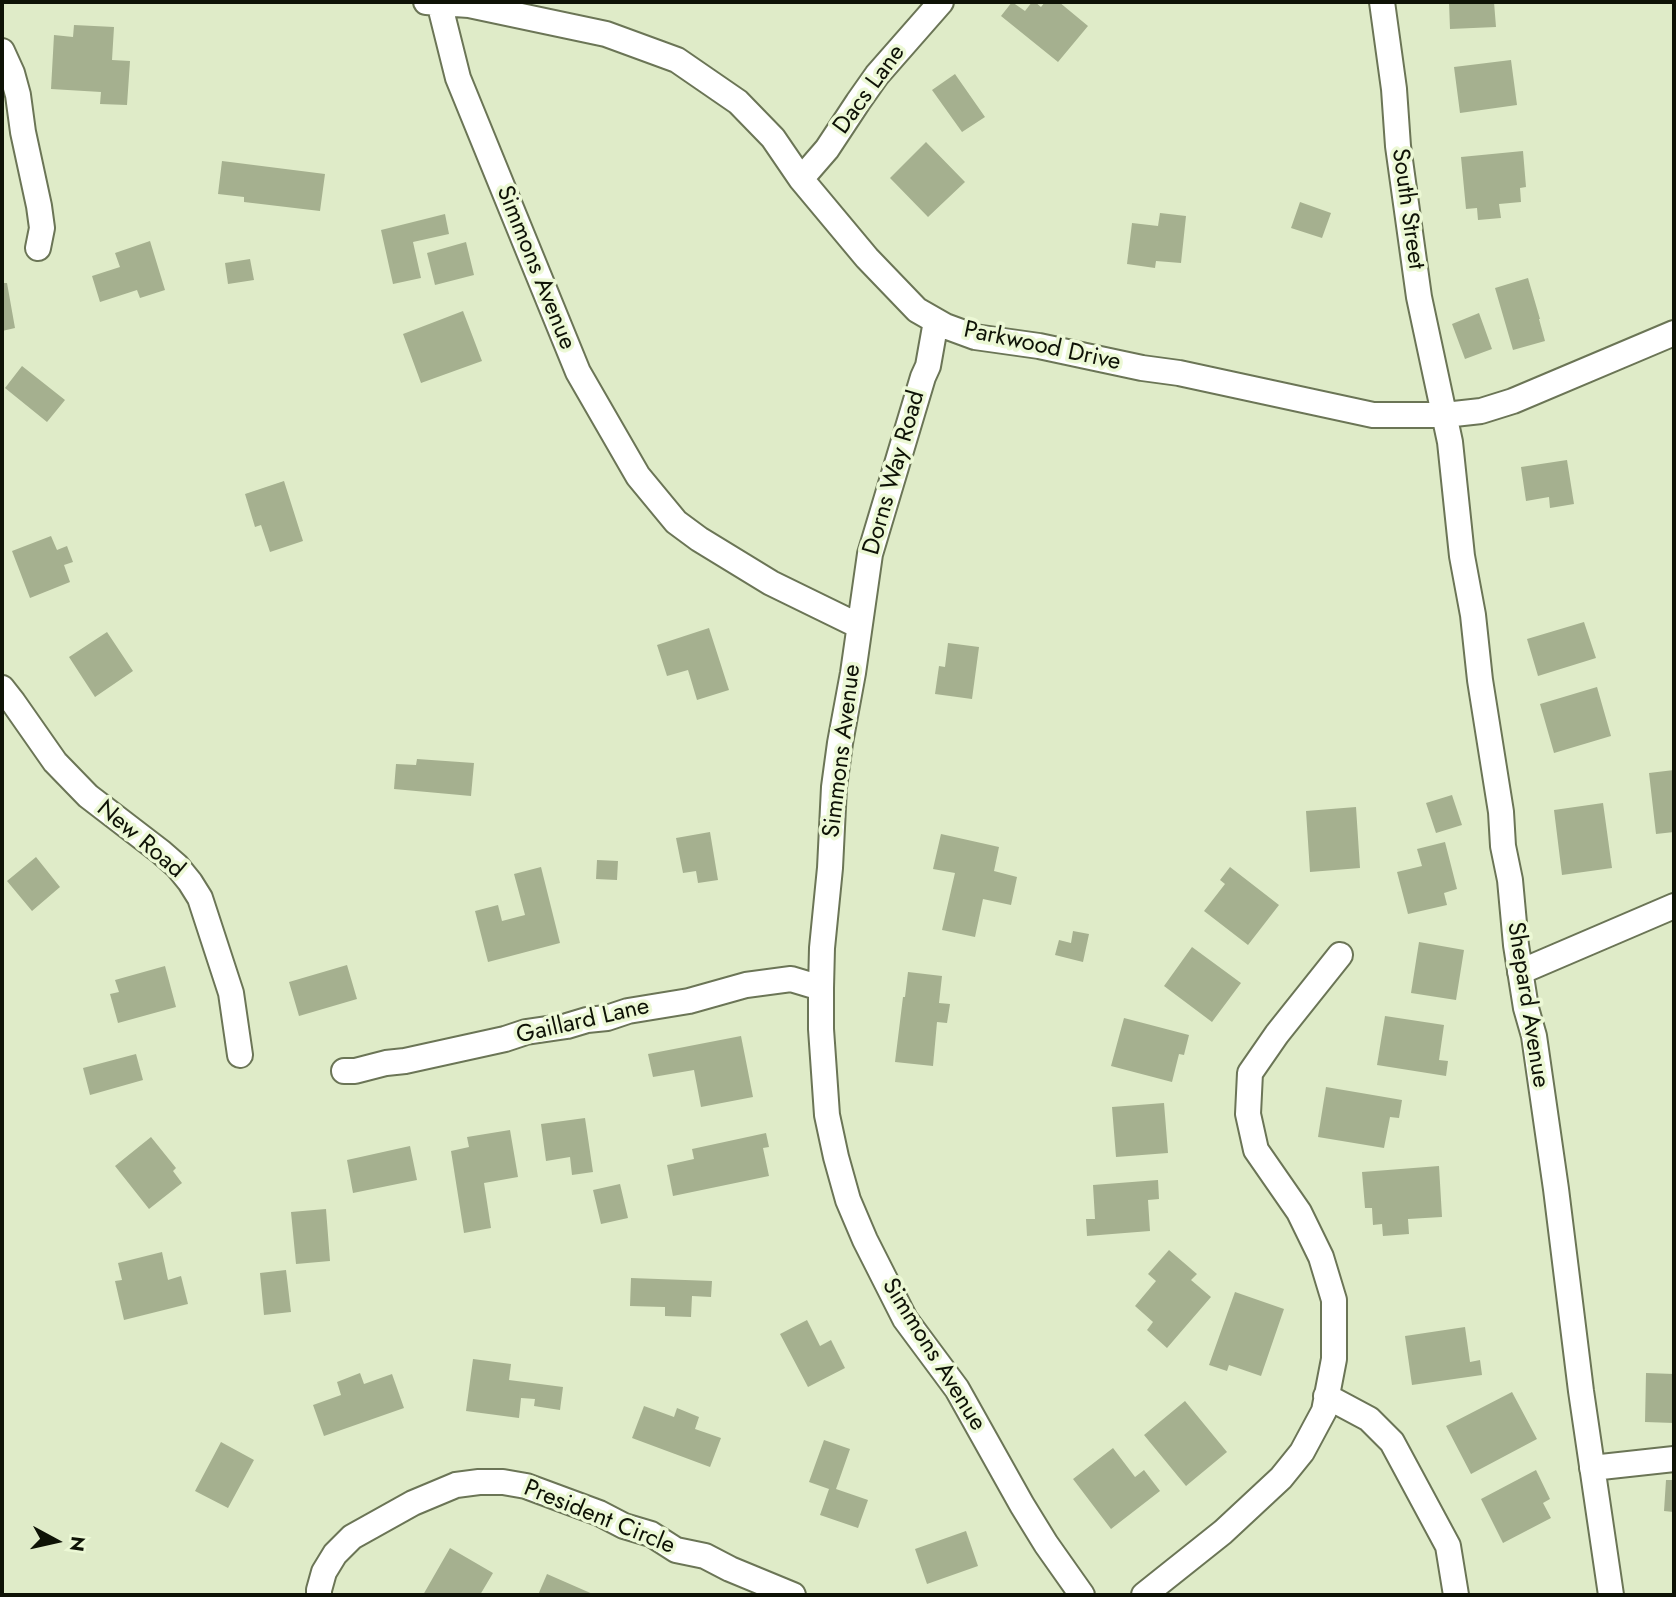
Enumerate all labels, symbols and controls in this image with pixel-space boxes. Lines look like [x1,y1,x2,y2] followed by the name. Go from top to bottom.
[828,40,912,140] street label: Dacs Lane
[1384,147,1430,271] street label: South Street
[489,182,581,354] street label: Simmons Avenue
[961,316,1123,378] street label: Parkwood Drive
[858,388,932,558] street label: Dorns Way Road
[818,663,868,839] street label: Simmons Avenue
[90,795,190,885] street label: New Road
[1500,920,1554,1090] street label: Shepard Avenue
[514,993,652,1051] street label: Gaillard Lane
[875,1274,991,1436] street label: Simmons Avenue
[519,1475,679,1561] street label: President Circle
[21,1506,91,1576] north arrow
[63,1535,92,1553] text: N

